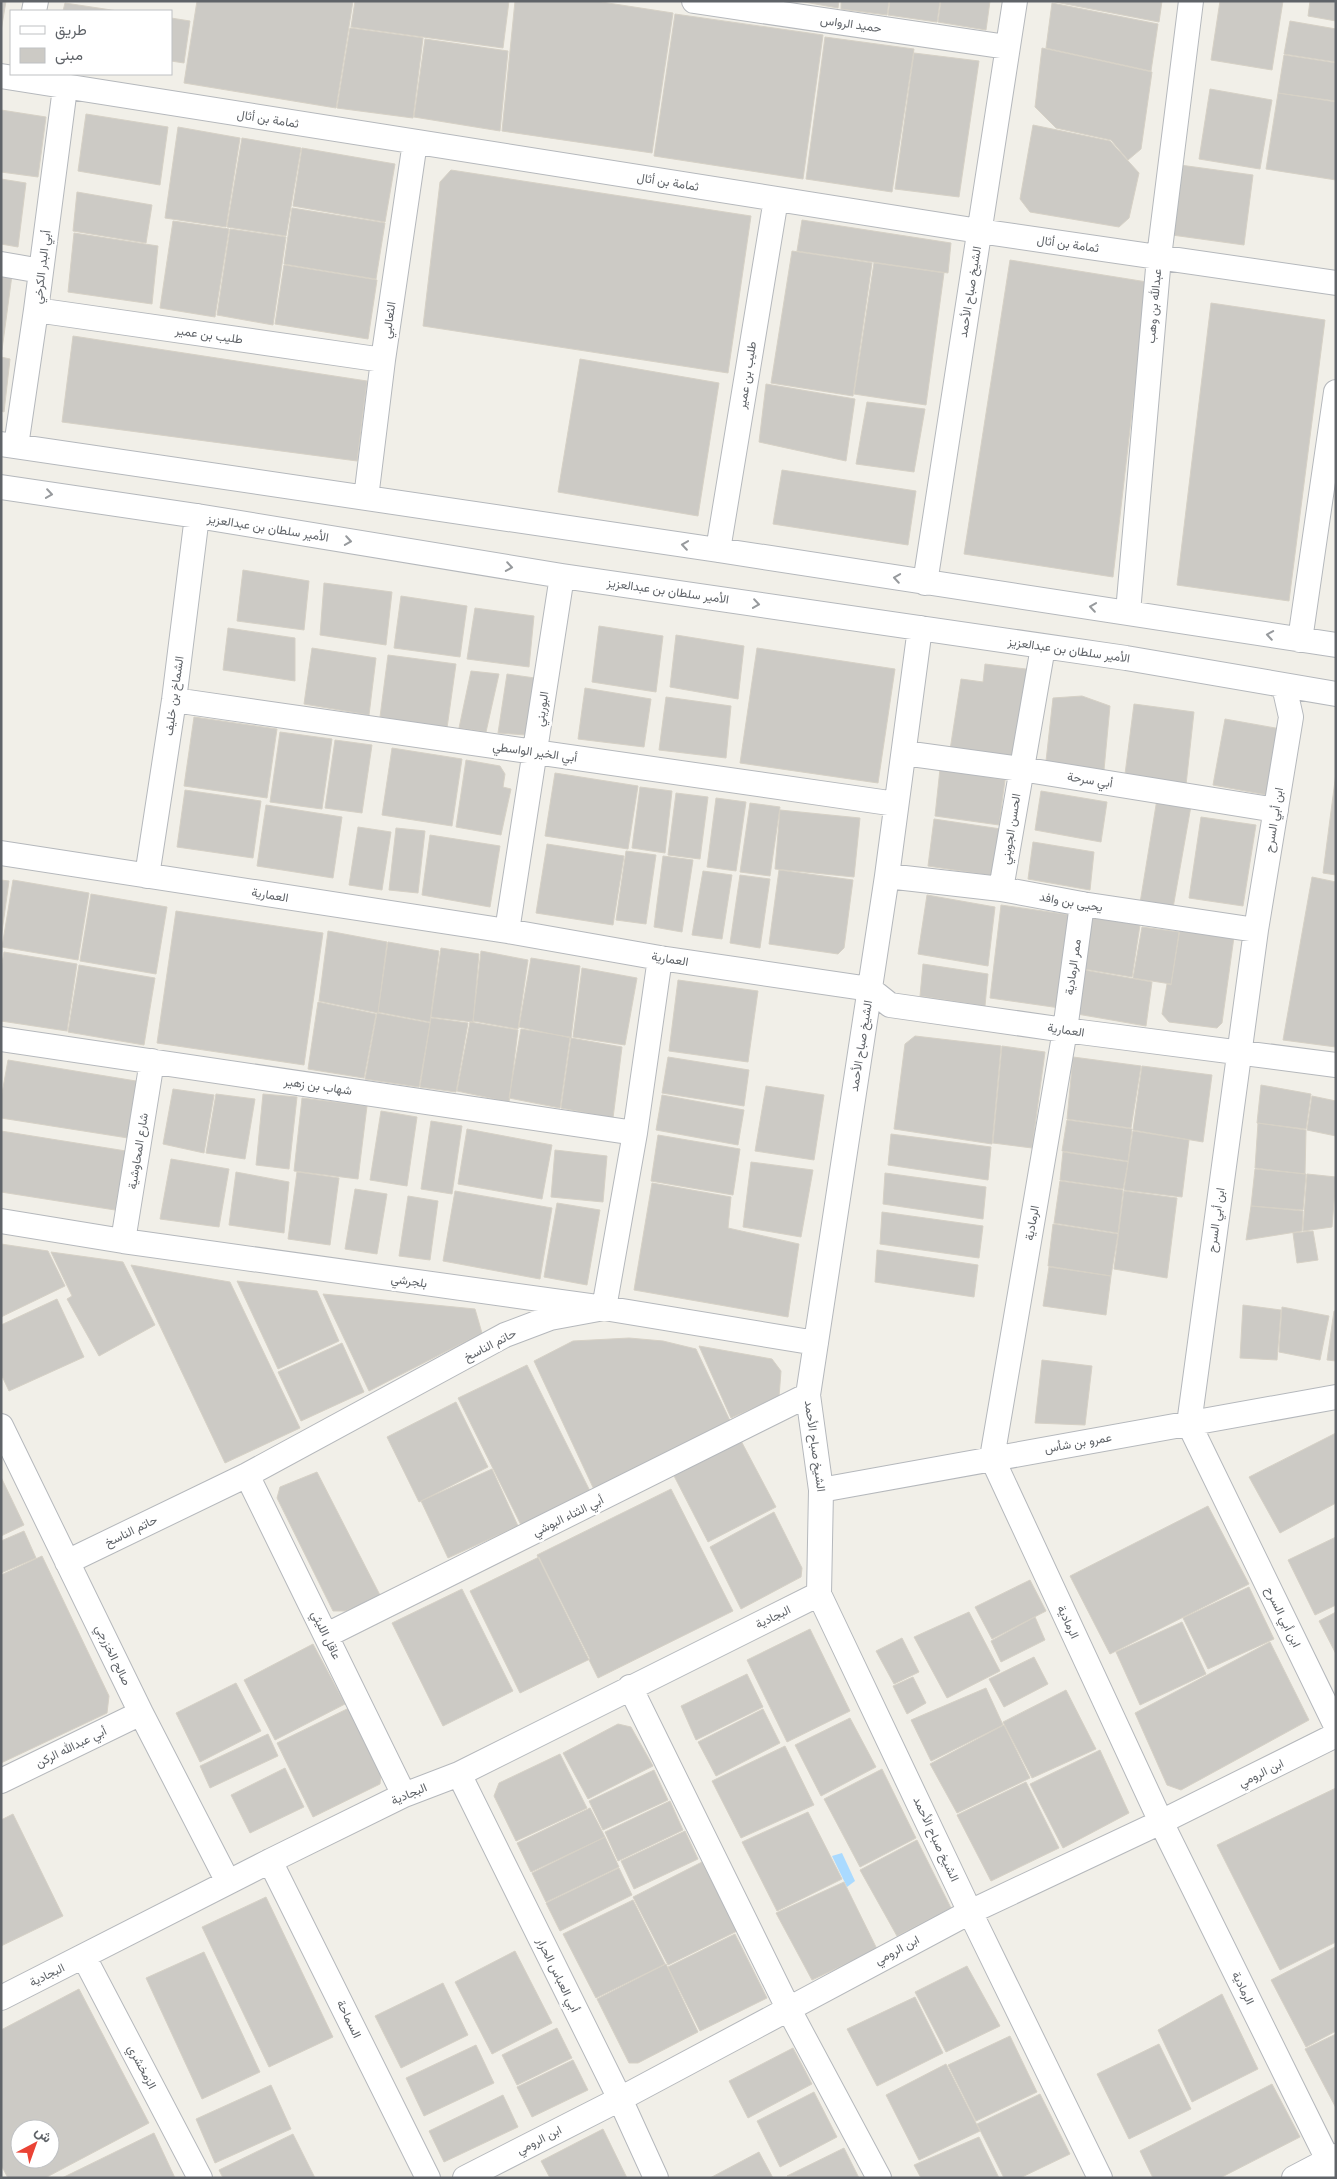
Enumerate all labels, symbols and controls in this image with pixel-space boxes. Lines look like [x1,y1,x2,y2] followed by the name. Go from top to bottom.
[10,10,172,75] legend
[819,13,883,36] street label: حميد الرواس
[55,21,87,40] text: طريق
[55,46,83,65] text: مبنى
[236,107,300,132] street label: ثمامة بن أثال
[636,170,700,195] street label: ثمامة بن أثال
[31,229,56,305] street label: أبي البدر الكرخي
[1036,233,1100,256] street label: ثمامة بن أثال
[956,245,986,339] street label: الشيخ صباح الأحمد
[1144,268,1165,344] street label: عبدالله بن وهب
[379,301,401,340] street label: الثعالبي
[173,323,244,348] street label: طليب بن عمير
[735,340,760,411] street label: طليب بن عمير
[46,488,54,499] one-way arrow
[205,511,330,546] street label: الأمير سلطان بن عبدالعزيز
[344,535,353,545] one-way arrow
[680,540,688,551] one-way arrow
[504,561,513,571] one-way arrow
[893,574,901,584] one-way arrow
[605,575,730,607] street label: الأمير سلطان بن عبدالعزيز
[752,598,760,609] one-way arrow
[1088,602,1096,613] one-way arrow
[1266,630,1275,640] one-way arrow
[1006,634,1131,666] street label: الأمير سلطان بن عبدالعزيز
[161,655,188,737] street label: الشماخ بن خليف
[533,690,554,728] street label: البوريني
[492,739,578,768] street label: أبي الخير الواسطي
[1066,770,1114,793] street label: أبي سرحة
[1262,787,1289,854] street label: ابن أبي السرح
[998,793,1026,866] street label: الحسن الجويني
[250,885,289,906] street label: العمارية
[1038,890,1104,915] street label: يحيى بن وافد
[1062,938,1085,996] street label: ممر الرمادية
[650,949,689,970] street label: العمارية
[847,999,877,1093] street label: الشيخ صباح الأحمد
[1046,1020,1085,1041] street label: العمارية
[282,1074,353,1099] street label: شهاب بن زهير
[125,1112,153,1190] street label: شارع المحاوشية
[1205,1187,1230,1254] street label: ابن أبي السرح
[1022,1204,1043,1242] street label: الرمادية
[390,1272,428,1293] street label: بلجرشي
[462,1326,519,1366] street label: حاتم الناسخ
[800,1399,828,1493] street label: الشيخ صباح الأحمد
[1043,1430,1113,1457] street label: عمرو بن شأس
[530,1493,607,1542] street label: أبي الثناء البوشي
[102,1512,160,1552] street label: حاتم الناسخ
[1260,1585,1304,1651] street label: ابن أبي السرح
[753,1603,793,1631] street label: البجادية
[1053,1603,1082,1641] street label: الرمادية
[305,1608,344,1663] street label: عاقل الليثي
[90,1622,134,1689] street label: صالح الخزرجي
[33,1724,110,1773] street label: أبي عبدالله الركن
[1236,1756,1287,1793] street label: ابن الرومي
[389,1780,429,1808] street label: البجادية
[908,1794,962,1885] street label: الشيخ صباح الأحمد
[872,1932,923,1970] street label: ابن الرومي
[531,1935,582,2016] street label: أبي العباس الحرار
[27,1961,67,1989] street label: البجادية
[1228,1969,1257,2007] street label: الرمادية
[334,1998,364,2040] street label: السماحة
[122,2043,159,2093] street label: الزمخشري
[10,2119,60,2169] north arrow
[31,2123,55,2147] text: ش
[514,2123,565,2160] street label: ابن الرومي

